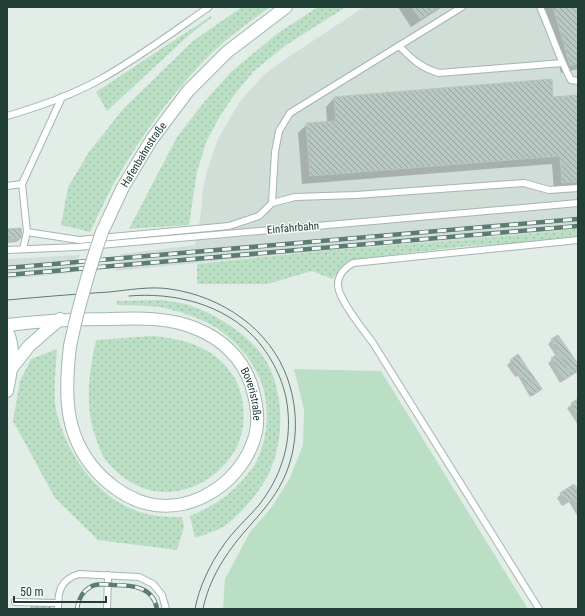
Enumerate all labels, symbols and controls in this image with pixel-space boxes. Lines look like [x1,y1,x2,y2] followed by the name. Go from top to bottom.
[118,119,169,190] street label: Hafenbahnstraße
[266,219,320,237] street label: Einfahrbahn
[238,365,264,421] street label: Boveristraße
[14,578,106,604] scale bar
[20,585,44,599] text: 50 m

